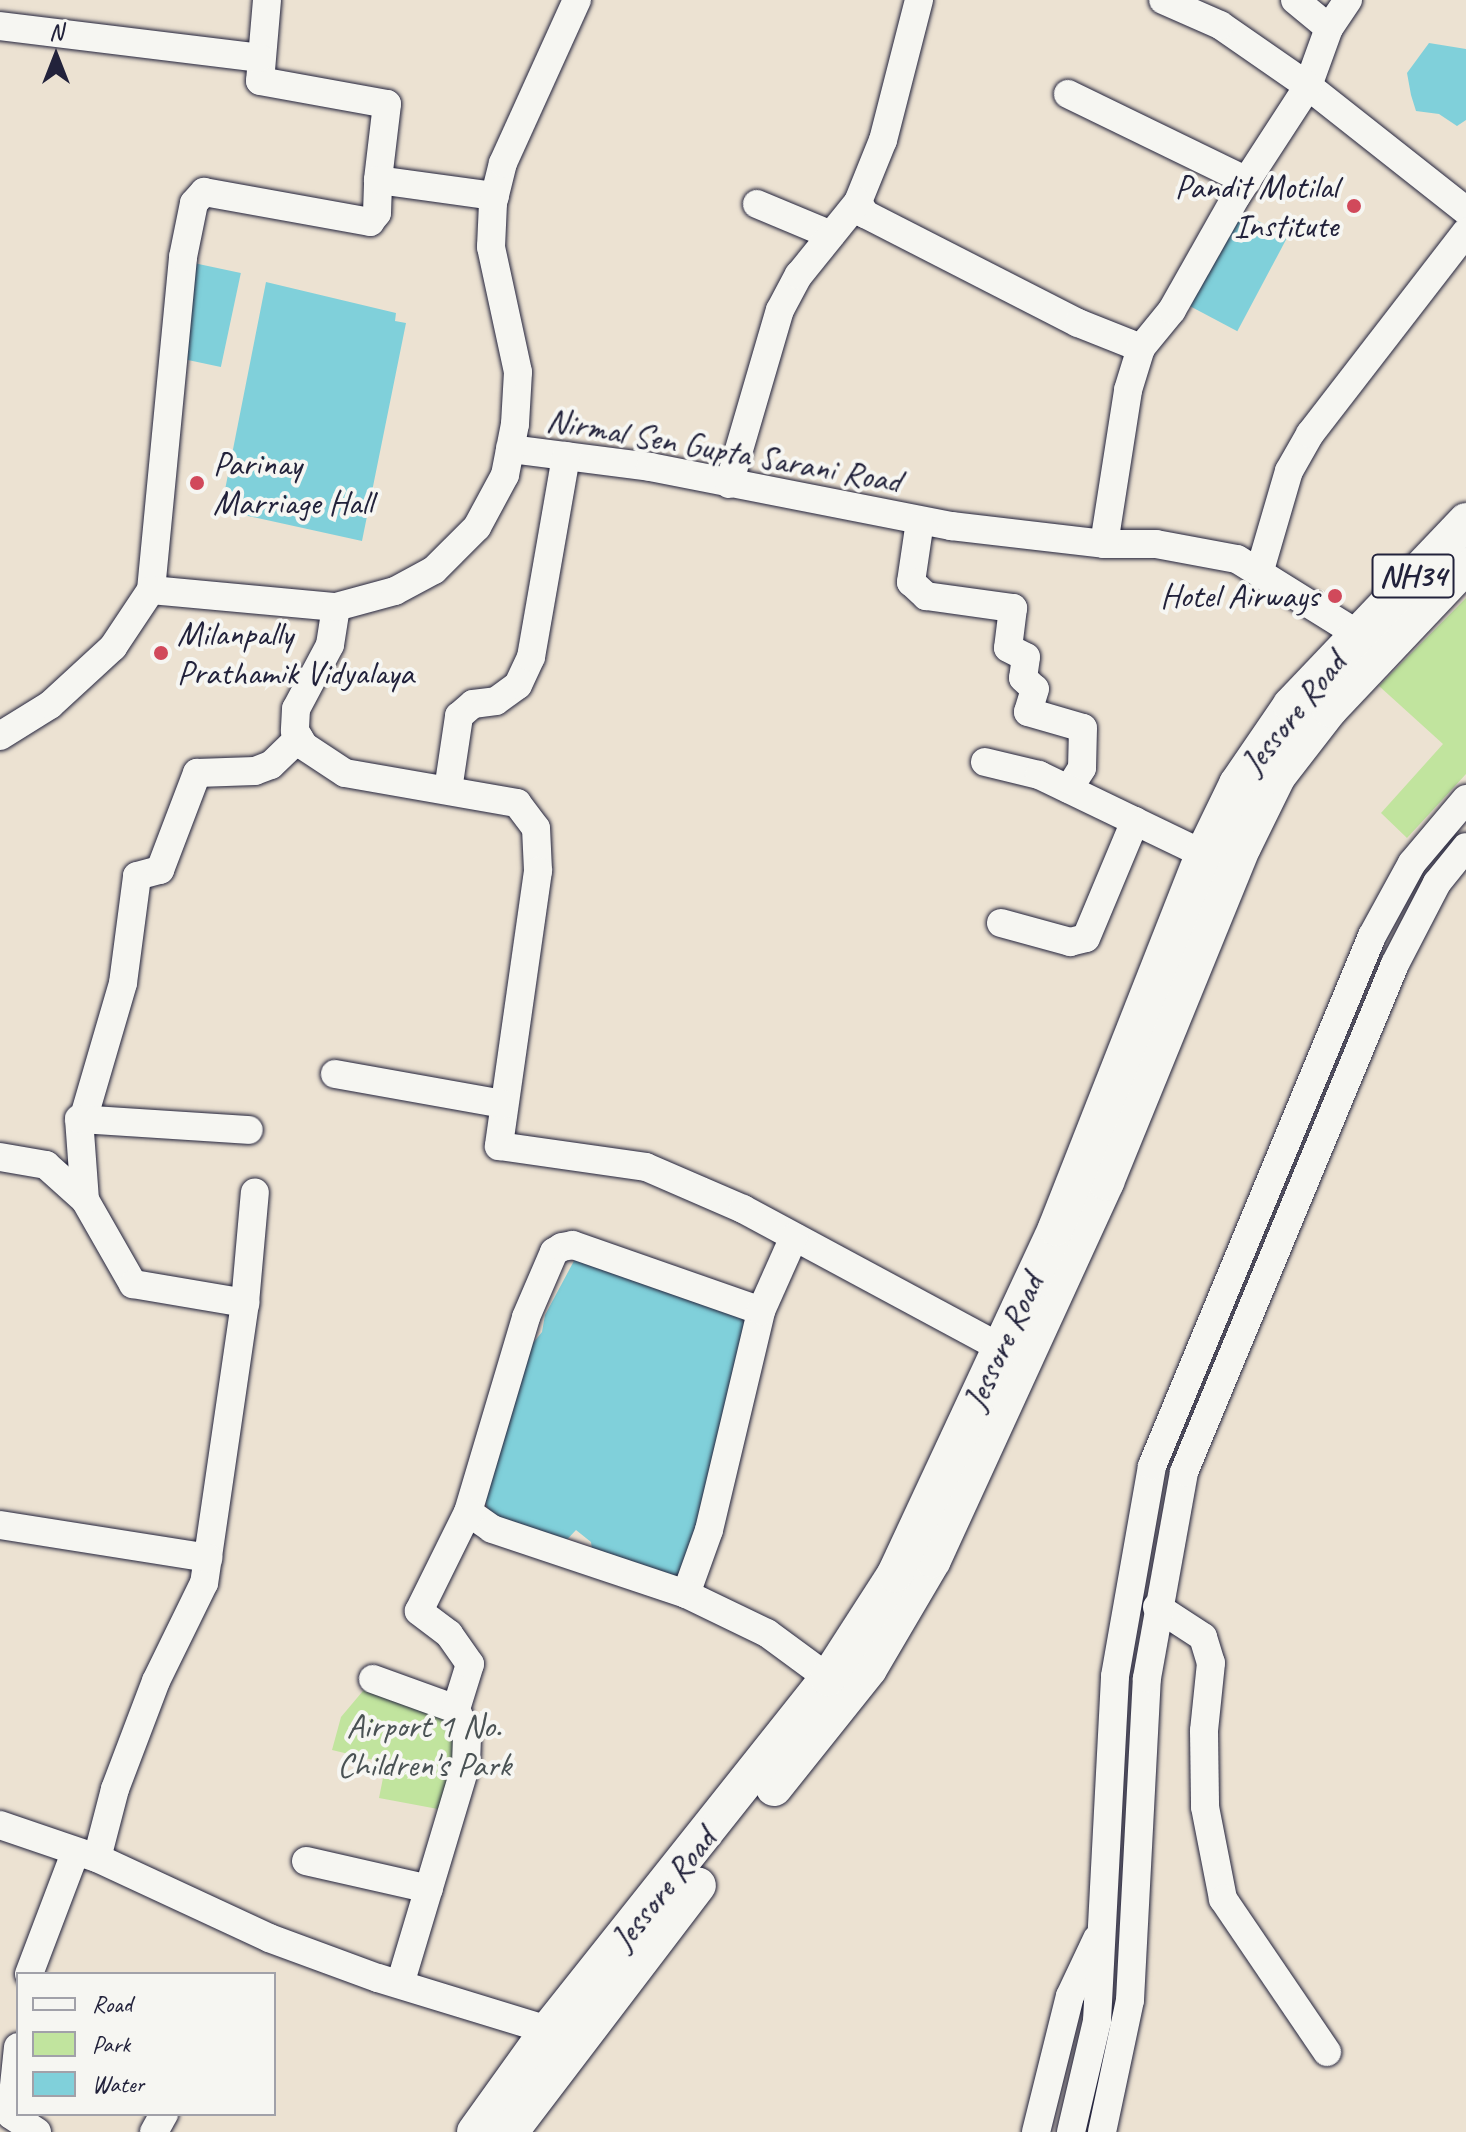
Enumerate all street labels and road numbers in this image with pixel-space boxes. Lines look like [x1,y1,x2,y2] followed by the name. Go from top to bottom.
[545,399,903,501] street label: Nirmal Sen Gupta Sarani Road
[1371,548,1455,604] road number: NH34
[1232,644,1354,782] street label: Jessore Road
[954,1268,1052,1416] street label: Jessore Road
[602,1820,724,1958] street label: Jessore Road

